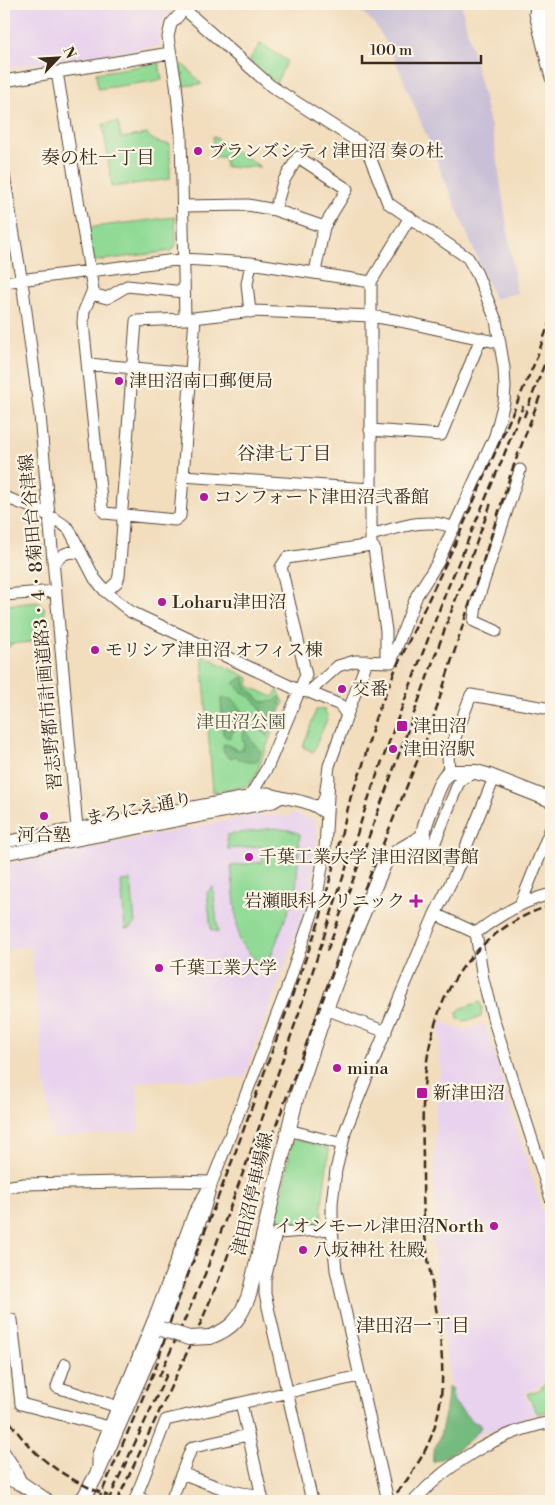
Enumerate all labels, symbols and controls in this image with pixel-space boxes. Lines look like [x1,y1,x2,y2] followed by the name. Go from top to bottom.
[32,32,82,82] north arrow
[362,32,481,64] scale bar
[370,41,412,60] text: 100 m
[58,44,79,62] text: N
[208,140,444,163] place label: ブランズシティ津田沼 奏の杜
[192,145,204,157] marker: ブランズシティ津田沼 奏の杜
[41,146,155,170] district label: 奏の杜一丁目
[129,370,273,393] place label: 津田沼南口郵便局
[113,375,125,387] marker: 津田沼南口郵便局
[236,442,332,466] district label: 谷津七丁目
[15,453,67,791] street label: 習志野都市計画道路3・4・8菊田台谷津線
[214,486,429,509] place label: コンフォート津田沼弐番館
[198,491,210,503] marker: コンフォート津田沼弐番館
[172,591,286,614] place label: Loharu津田沼
[156,596,168,608] marker: Loharu津田沼
[105,639,323,662] place label: モリシア津田沼 オフィス棟
[89,644,101,656] marker: モリシア津田沼 オフィス棟
[352,678,388,701] place label: 交番
[336,683,348,695] marker: 交番
[196,711,286,734] park label: 津田沼公園
[413,715,467,738] place label: 津田沼
[395,719,409,733] marker: 津田沼
[403,738,475,761] place label: 津田沼駅
[387,743,399,755] marker: 津田沼駅
[84,787,194,831] street label: まろにえ通り
[38,810,50,822] marker: 河合塾
[17,824,71,847] place label: 河合塾
[259,846,479,869] place label: 千葉工業大学 津田沼図書館
[243,851,255,863] marker: 千葉工業大学 津田沼図書館
[244,890,405,913] place label: 岩瀬眼科クリニック
[409,894,423,908] marker: 岩瀬眼科クリニック
[169,957,277,980] place label: 千葉工業大学
[153,962,165,974] marker: 千葉工業大学
[347,1057,389,1080] place label: mina
[331,1062,343,1074] marker: mina
[433,1082,505,1105] place label: 新津田沼
[415,1086,429,1100] marker: 新津田沼
[228,1130,278,1258] street label: 津田沼停車場線
[275,1215,484,1238] place label: イオンモール津田沼North
[488,1220,500,1232] marker: イオンモール津田沼North
[313,1239,425,1262] place label: 八坂神社 社殿
[297,1244,309,1256] marker: 八坂神社 社殿
[356,1314,470,1338] district label: 津田沼一丁目

